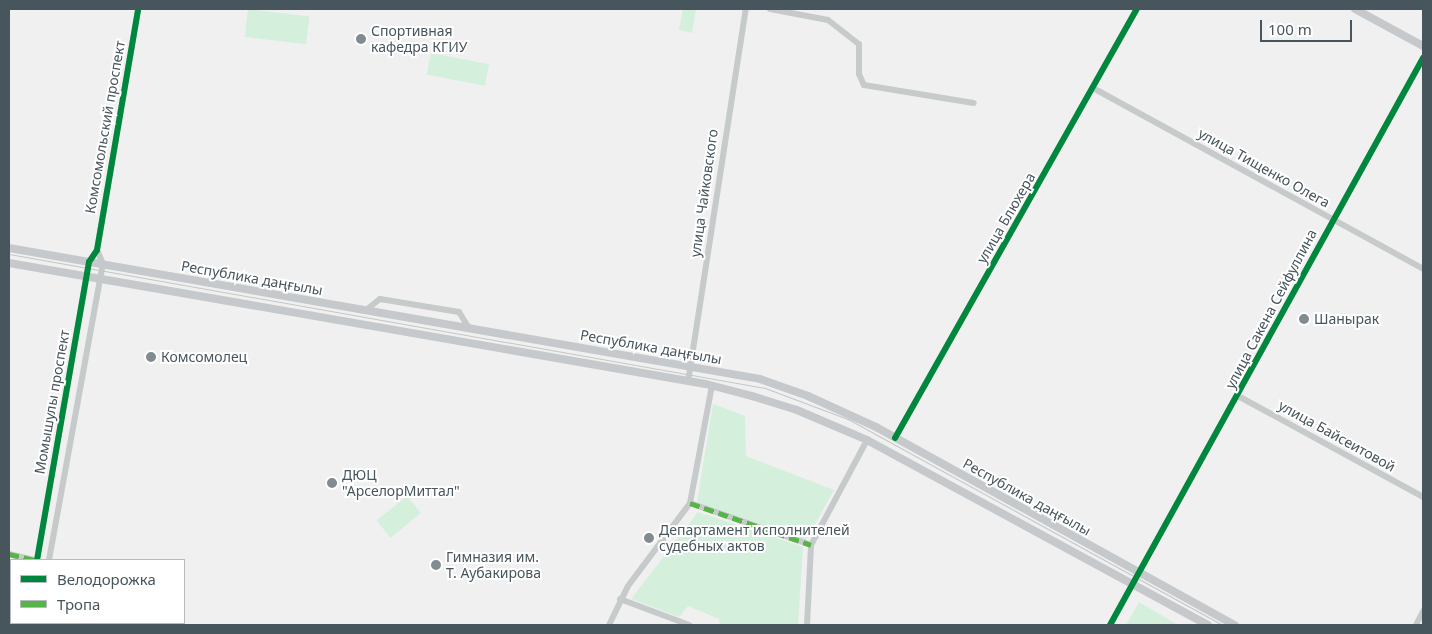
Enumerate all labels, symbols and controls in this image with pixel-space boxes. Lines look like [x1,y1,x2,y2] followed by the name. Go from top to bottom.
[1262,10,1354,42] scale bar
[1268,19,1312,39] text: 100 m
[371,23,467,56] place label: Спортивная кафедра КГИУ
[355,33,367,45] marker: Спортивная кафедра КГИУ
[82,39,128,215] street label: Комсомольский проспект
[1195,125,1333,211] street label: улица Тищенко Олега
[687,128,721,258] street label: улица Чайковского
[973,170,1039,266] street label: улица Блюхера
[1222,226,1320,392] street label: улица Сакена Сейфуллина
[180,257,324,299] street label: Республика даңғылы
[1314,311,1379,327] place label: Шанырак
[1298,313,1310,325] marker: Шанырак
[579,326,723,368] street label: Республика даңғылы
[31,329,73,475] street label: Момышулы проспект
[161,349,247,365] place label: Комсомолец
[145,351,157,363] marker: Комсомолец
[1276,397,1398,475] street label: улица Байсеитовой
[960,455,1094,539] street label: Республика даңғылы
[342,467,460,500] place label: ДЮЦ "АрселорМиттал"
[326,477,338,489] marker: ДЮЦ "АрселорМиттал"
[659,522,850,554] place label: Департамент исполнителей судебных актов
[643,532,655,544] marker: Департамент исполнителей судебных актов
[446,549,541,582] place label: Гимназия им. Т. Аубакирова
[10,559,185,624] legend
[430,559,442,571] marker: Гимназия им. Т. Аубакирова
[57,569,156,589] text: Велодорожка
[57,594,100,614] text: Тропа

